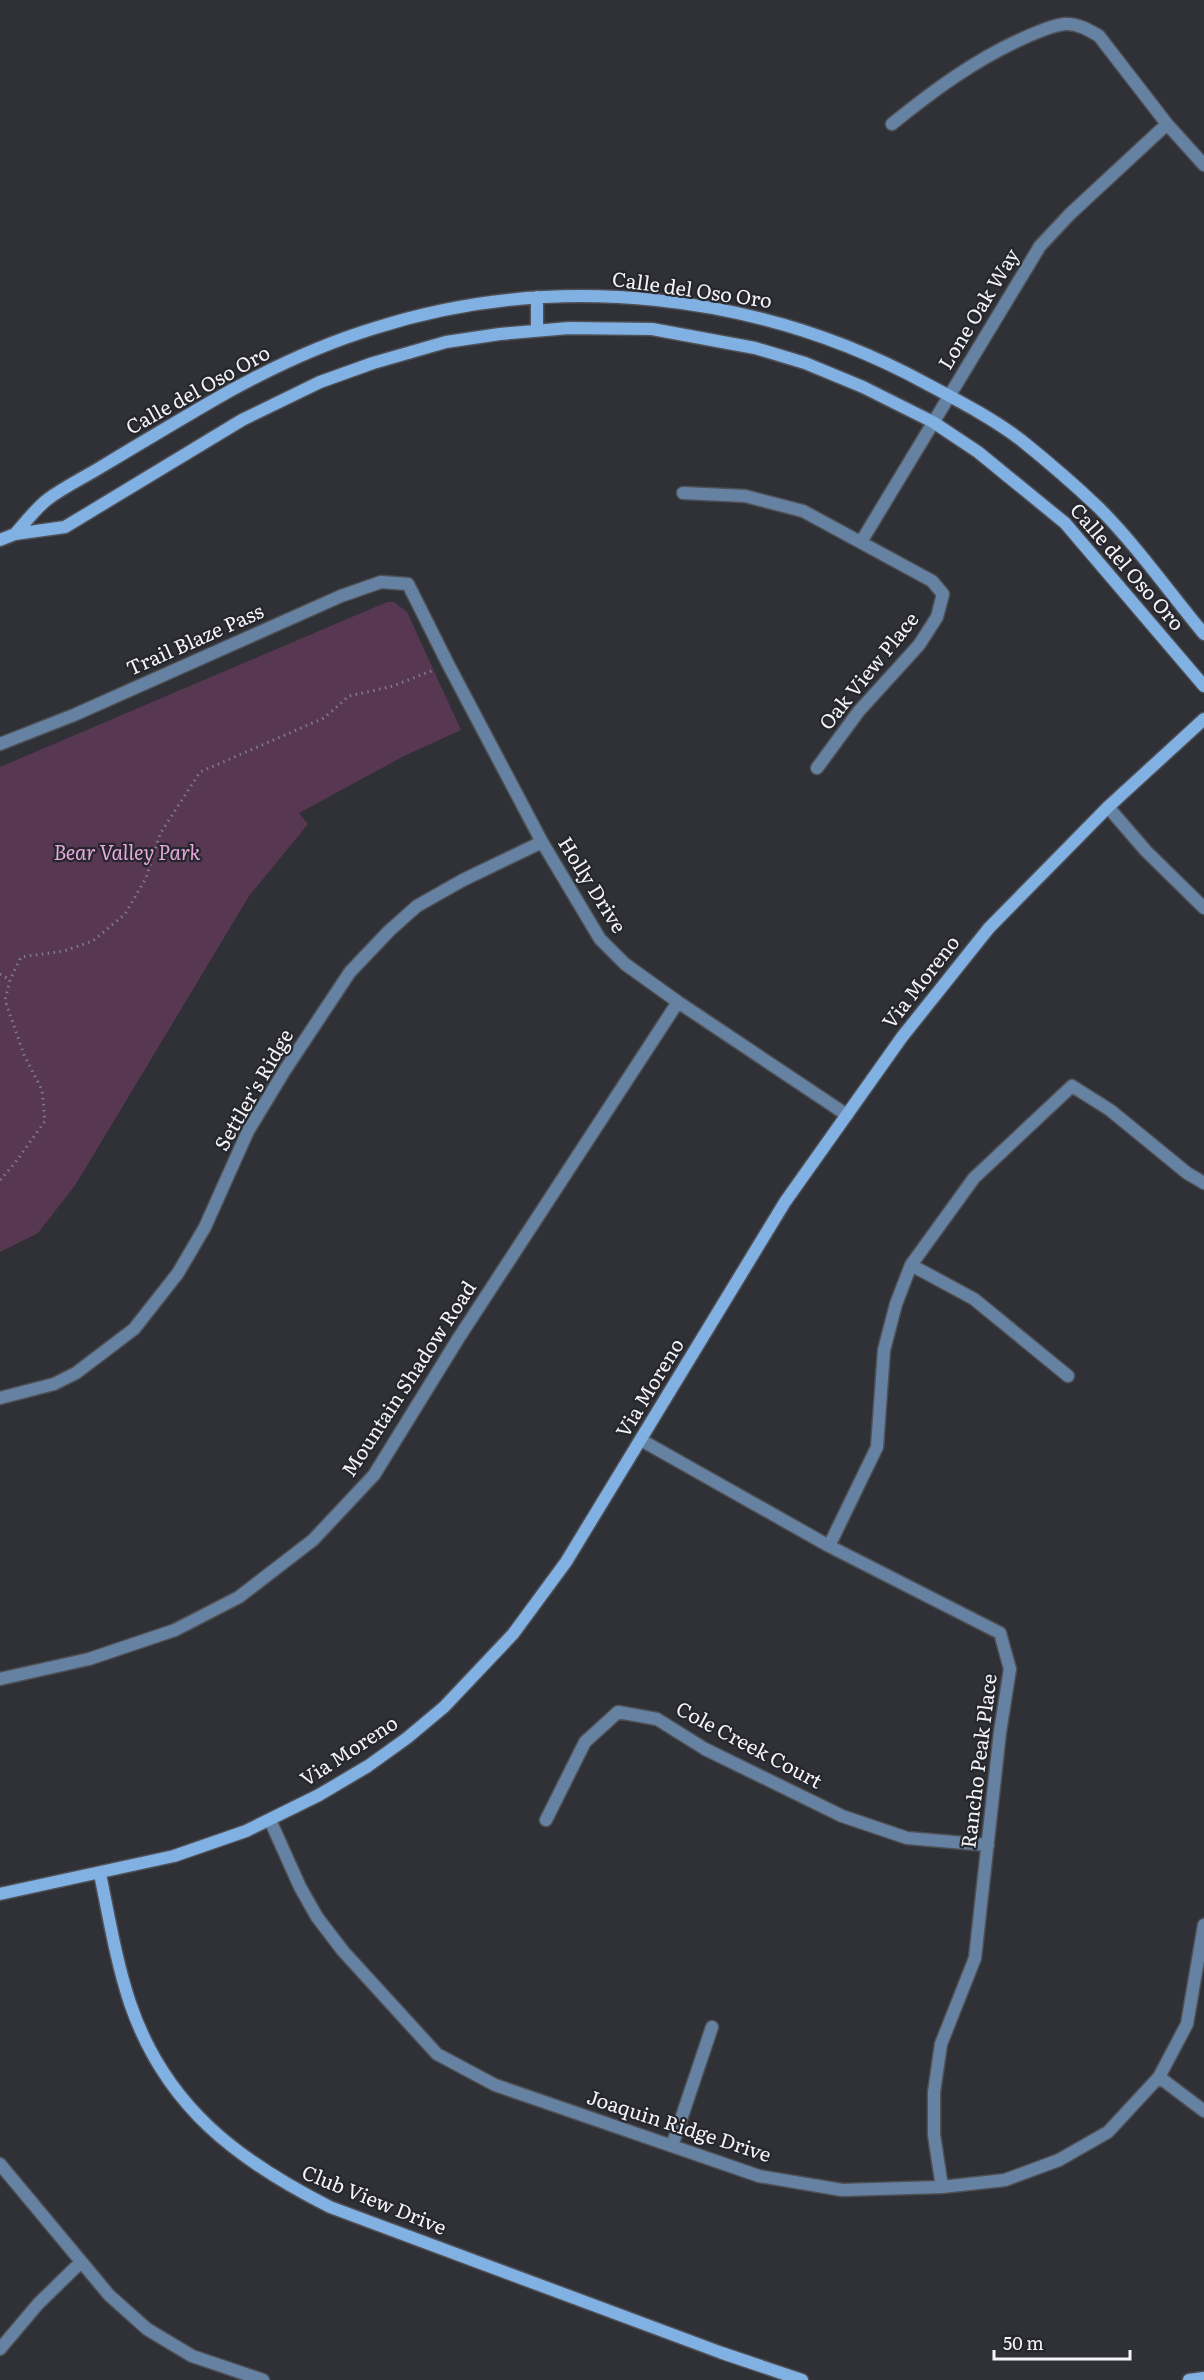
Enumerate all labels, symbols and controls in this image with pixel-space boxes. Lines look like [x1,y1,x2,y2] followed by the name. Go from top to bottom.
[929,241,1026,374] street label: Lone Oak Way
[610,262,774,314] street label: Calle del Oso Oro
[119,336,275,440] street label: Calle del Oso Oro
[1064,495,1193,636] street label: Calle del Oso Oro
[121,595,268,682] street label: Trail Blaze Pass
[810,604,925,735] street label: Oak View Place
[552,830,635,938] street label: Holly Drive
[54,836,200,866] park label: Bear Valley Park
[873,928,966,1034] street label: Via Moreno
[205,1023,299,1155] street label: Settler's Ridge
[333,1274,482,1482] street label: Mountain Shadow Road
[607,1332,690,1442] street label: Via Moreno
[951,1672,1003,1850] street label: Rancho Peak Place
[671,1692,828,1795] street label: Cole Creek Court
[293,1706,403,1792] street label: Via Moreno
[584,2080,776,2168] street label: Joaquin Ridge Drive
[298,2155,452,2241] street label: Club View Drive
[994,2323,1130,2361] scale bar
[1003,2329,1044,2356] text: 50 m

